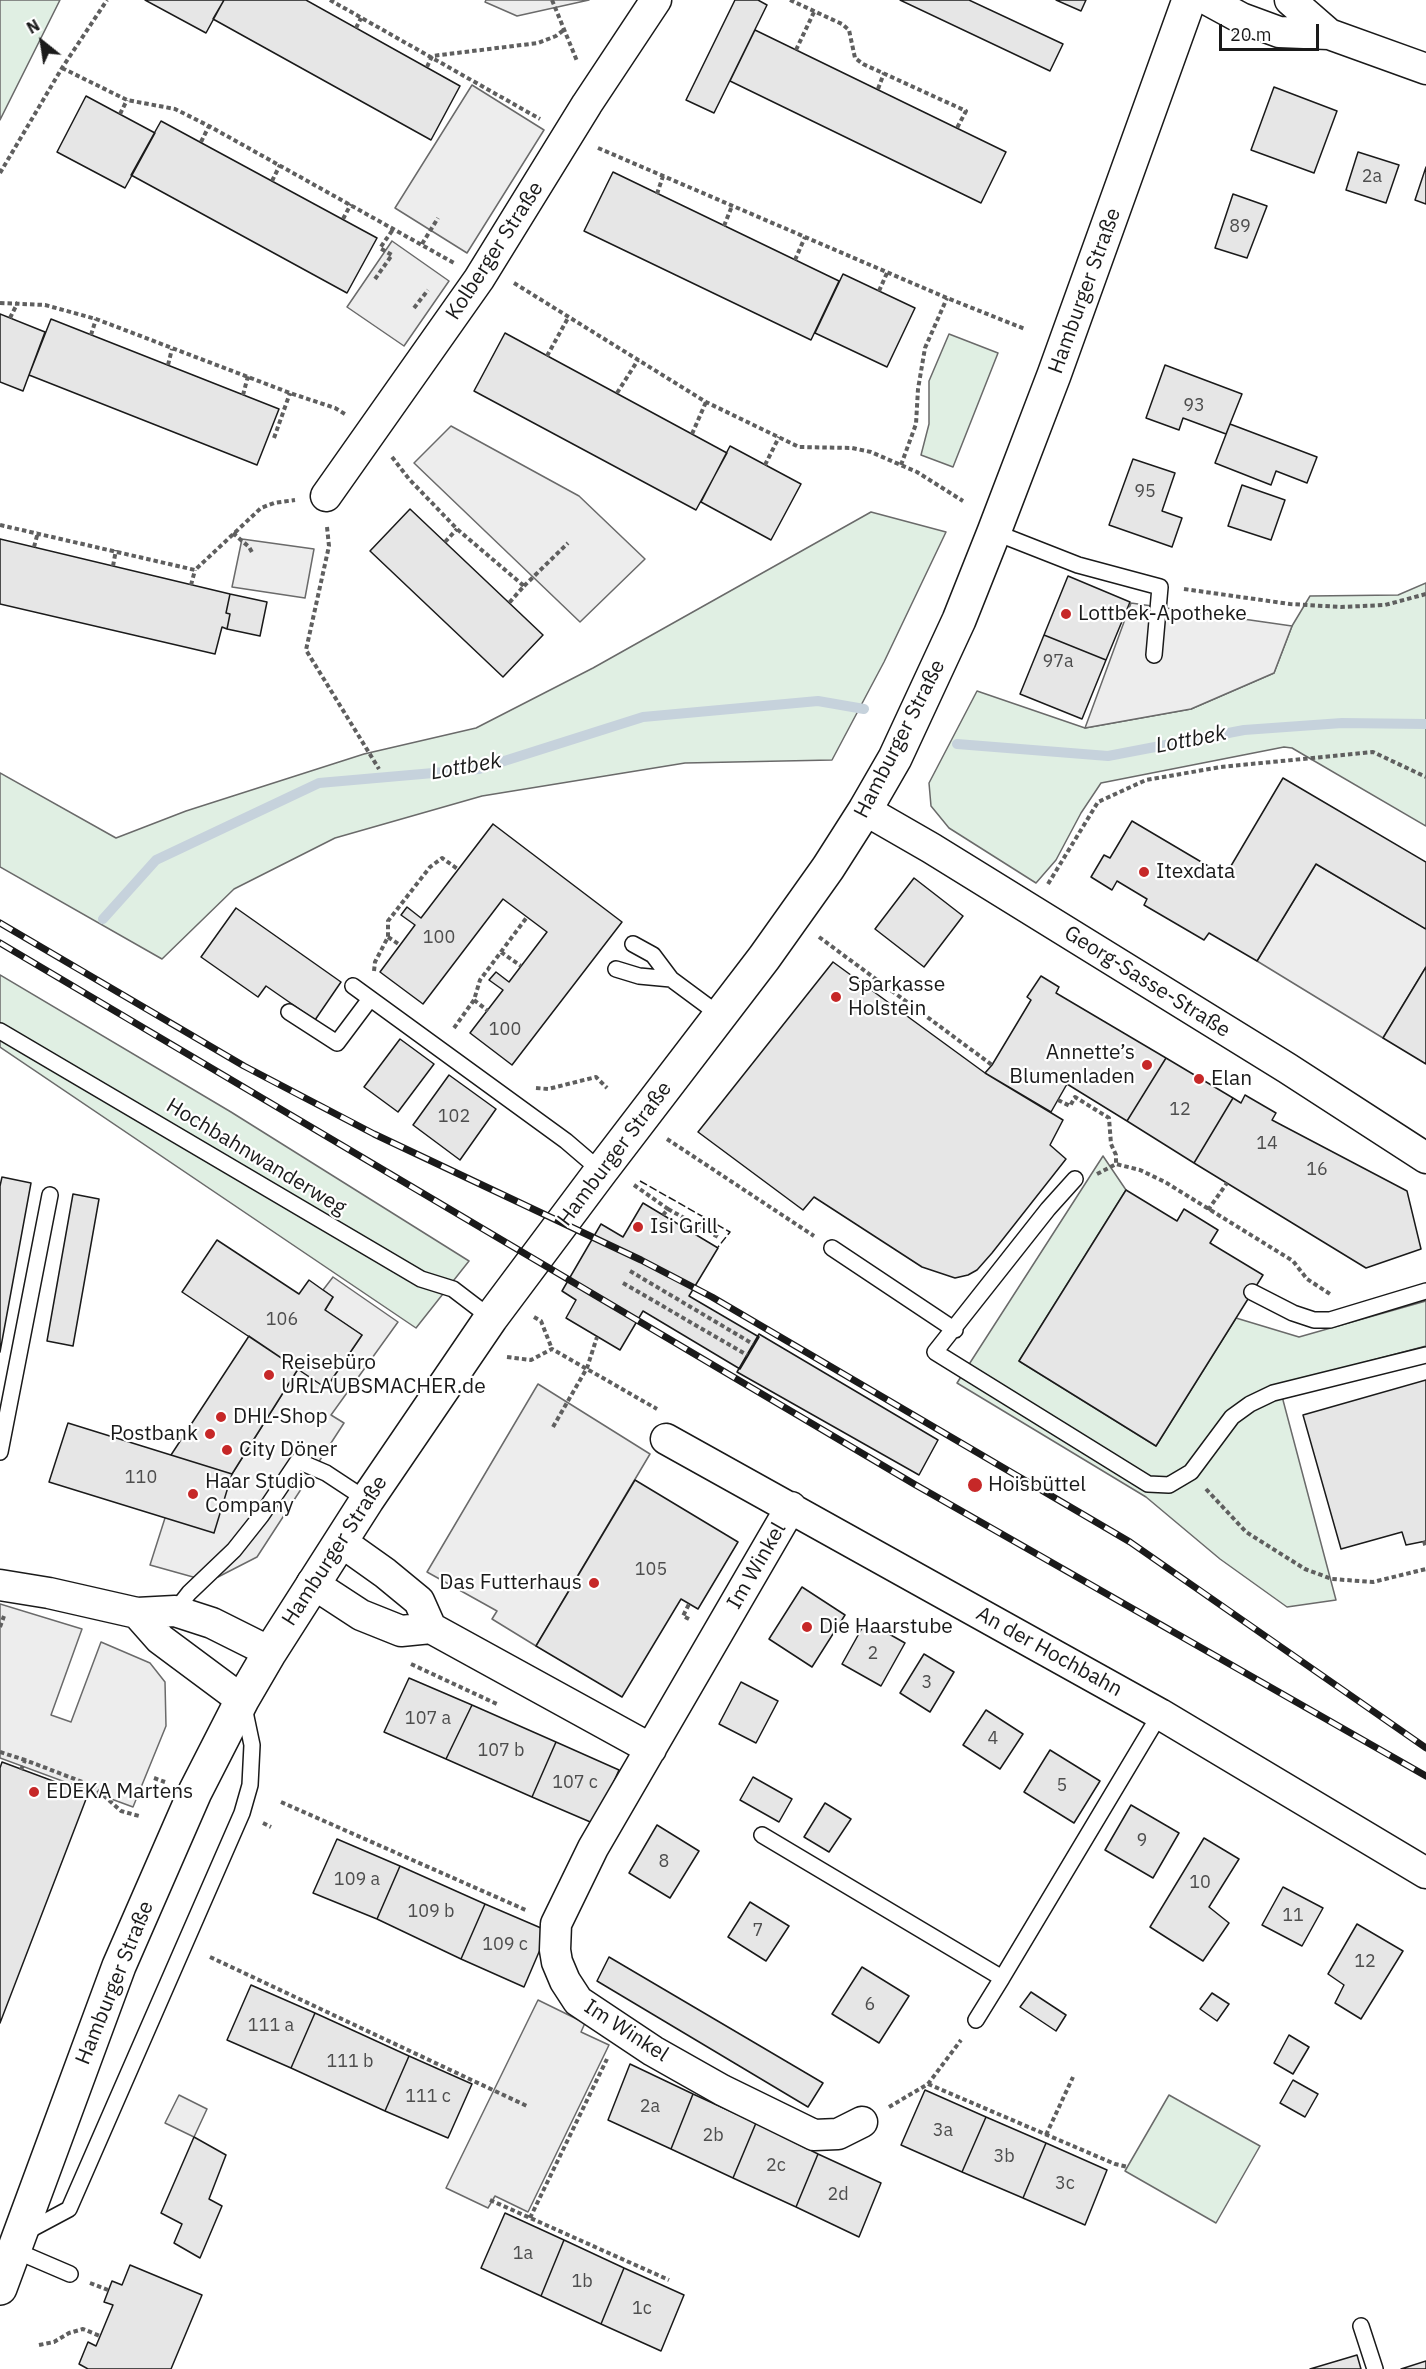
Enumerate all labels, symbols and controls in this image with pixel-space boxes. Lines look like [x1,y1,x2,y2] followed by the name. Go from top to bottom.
[12,12,72,72] north arrow
[1222,12,1322,50] scale bar
[23,15,43,38] text: N
[1230,23,1272,46] text: 20 m
[1362,166,1382,188] house number: 2a
[441,177,549,325] street label: Kolberger Straße
[1043,205,1127,377] street label: Hamburger Straße
[1229,216,1251,238] house number: 89
[1183,395,1205,417] house number: 93
[1134,481,1156,503] house number: 95
[1078,601,1247,627] place label: Lottbek-Apotheke
[1059,607,1073,621] marker: Lottbek-Apotheke
[1042,651,1074,673] house number: 97a
[849,656,951,822] street label: Hamburger Straße
[1153,720,1229,760] water label: Lottbek
[429,748,503,786] water label: Lottbek
[1156,859,1235,885] place label: Itexdata
[1137,865,1151,879] marker: Itexdata
[1059,921,1235,1043] street label: Georg-Sasse-Straße
[423,927,455,949] house number: 100
[848,972,945,1022] place label: Sparkasse Holstein
[829,990,843,1004] marker: Sparkasse Holstein
[489,1019,521,1041] house number: 100
[1009,1040,1135,1090] place label: Annette’s Blumenladen
[1140,1058,1154,1072] marker: Annette’s Blumenladen
[1211,1066,1252,1092] place label: Elan
[1192,1072,1206,1086] marker: Elan
[553,1077,677,1231] street label: Hamburger Straße
[161,1093,351,1221] street label: Hochbahnwanderweg
[1169,1099,1191,1121] house number: 12
[438,1106,470,1128] house number: 102
[1256,1133,1278,1155] house number: 14
[1306,1159,1328,1181] house number: 16
[650,1214,718,1240] place label: Isi Grill
[631,1220,645,1234] marker: Isi Grill
[266,1309,298,1331] house number: 106
[281,1350,486,1400] place label: Reisebüro URLAUBSMACHER.de
[262,1368,276,1382] marker: Reisebüro URLAUBSMACHER.de
[233,1404,328,1430] place label: DHL-Shop
[214,1410,228,1424] marker: DHL-Shop
[110,1421,198,1447] place label: Postbank
[203,1427,217,1441] marker: Postbank
[239,1437,337,1463] place label: City Döner
[220,1443,234,1457] marker: City Döner
[125,1467,157,1489] house number: 110
[205,1469,316,1519] place label: Haar Studio Company
[277,1471,393,1631] street label: Hamburger Straße
[988,1472,1086,1498] place label: Hoisbüttel
[966,1476,984,1494] marker: Hoisbüttel
[186,1487,200,1501] marker: Haar Studio Company
[722,1518,792,1614] street label: Im Winkel
[635,1559,667,1581] house number: 105
[439,1570,582,1596] place label: Das Futterhaus
[587,1576,601,1590] marker: Das Futterhaus
[972,1601,1126,1703] street label: An der Hochbahn
[819,1614,953,1640] place label: Die Haarstube
[800,1620,814,1634] marker: Die Haarstube
[868,1643,878,1665] house number: 2
[922,1672,932,1694] house number: 3
[405,1708,451,1730] house number: 107 a
[988,1728,998,1750] house number: 4
[477,1740,525,1762] house number: 107 b
[552,1772,598,1794] house number: 107 c
[1057,1775,1067,1797] house number: 5
[46,1779,193,1805] place label: EDEKA Martens
[27,1785,41,1799] marker: EDEKA Martens
[1137,1830,1147,1852] house number: 9
[659,1851,669,1873] house number: 8
[334,1869,380,1891] house number: 109 a
[1189,1872,1211,1894] house number: 10
[71,1897,159,2069] street label: Hamburger Straße
[407,1901,455,1923] house number: 109 b
[1282,1905,1304,1927] house number: 11
[753,1920,763,1942] house number: 7
[482,1934,528,1956] house number: 109 c
[1354,1951,1376,1973] house number: 12
[579,1994,673,2068] street label: Im Winkel
[865,1994,875,2016] house number: 6
[248,2015,294,2037] house number: 111 a
[326,2051,374,2073] house number: 111 b
[405,2086,451,2108] house number: 111 c
[640,2096,660,2118] house number: 2a
[933,2120,953,2142] house number: 3a
[702,2125,724,2147] house number: 2b
[993,2146,1015,2168] house number: 3b
[766,2155,786,2177] house number: 2c
[1055,2173,1075,2195] house number: 3c
[827,2184,849,2206] house number: 2d
[513,2243,533,2265] house number: 1a
[571,2271,593,2293] house number: 1b
[632,2298,652,2320] house number: 1c

